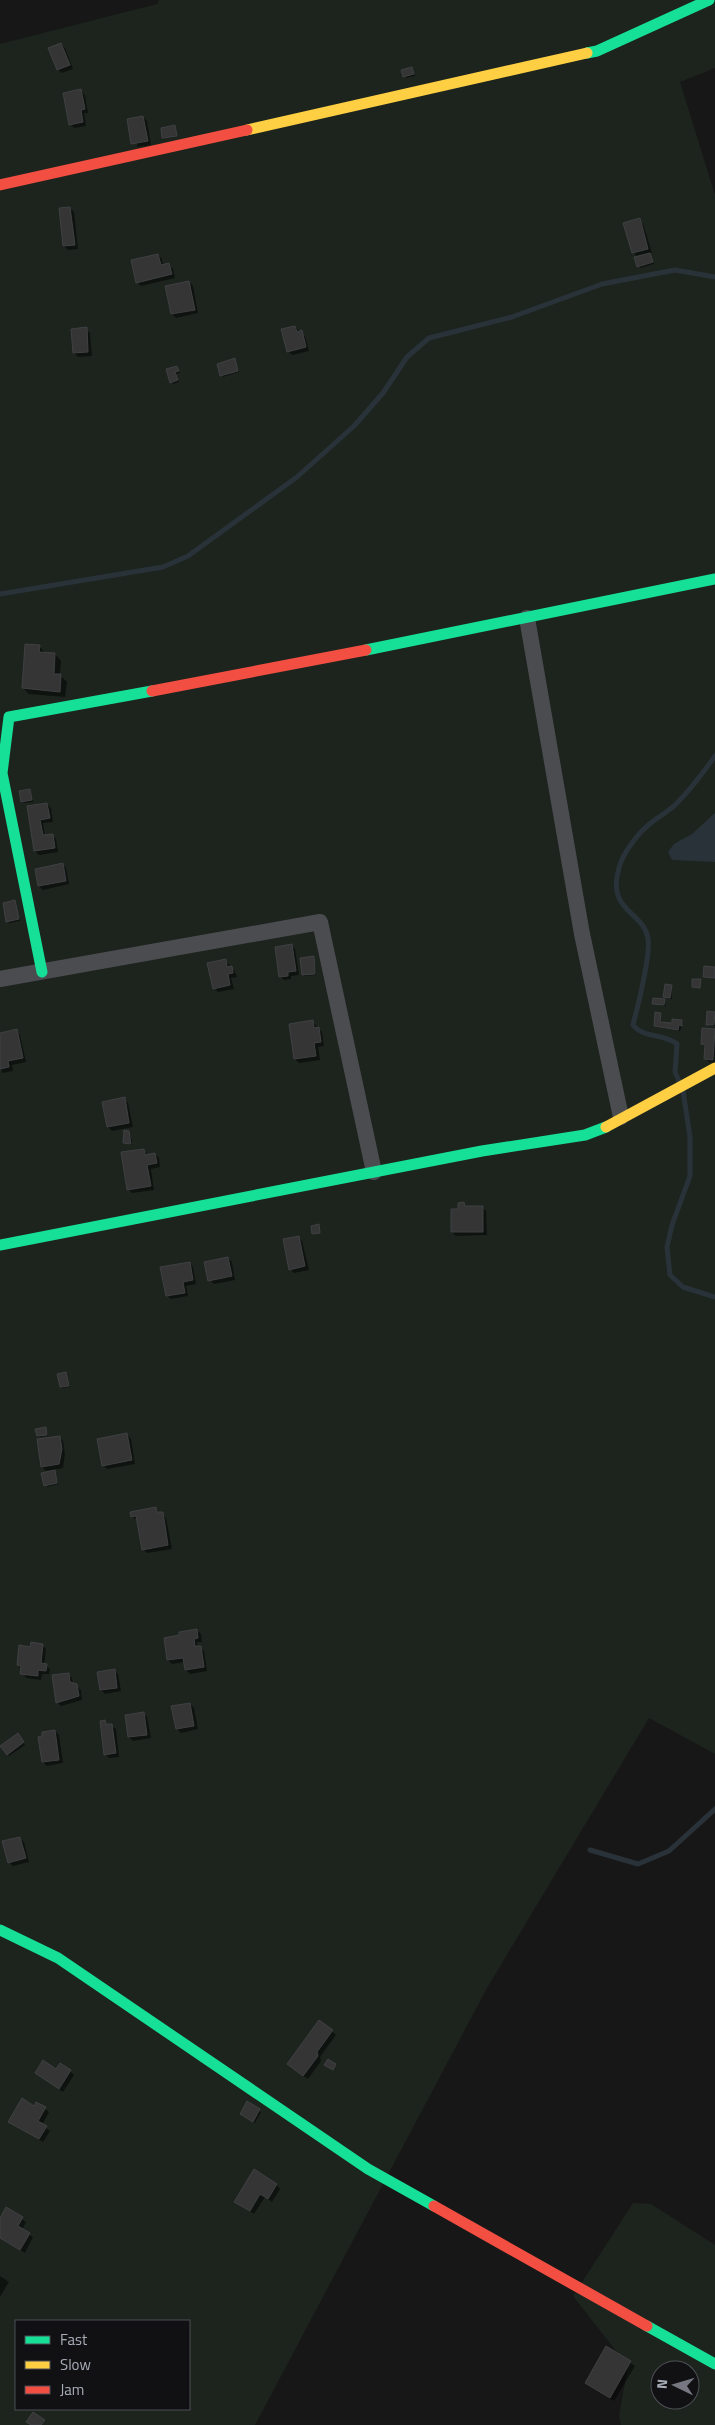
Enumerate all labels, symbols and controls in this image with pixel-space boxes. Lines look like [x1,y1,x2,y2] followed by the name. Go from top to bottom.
[15,2320,190,2410] legend
[60,2328,88,2351] text: Fast
[60,2353,91,2376] text: Slow
[650,2360,700,2410] north arrow
[60,2378,84,2401] text: Jam
[651,2378,672,2390] text: N

